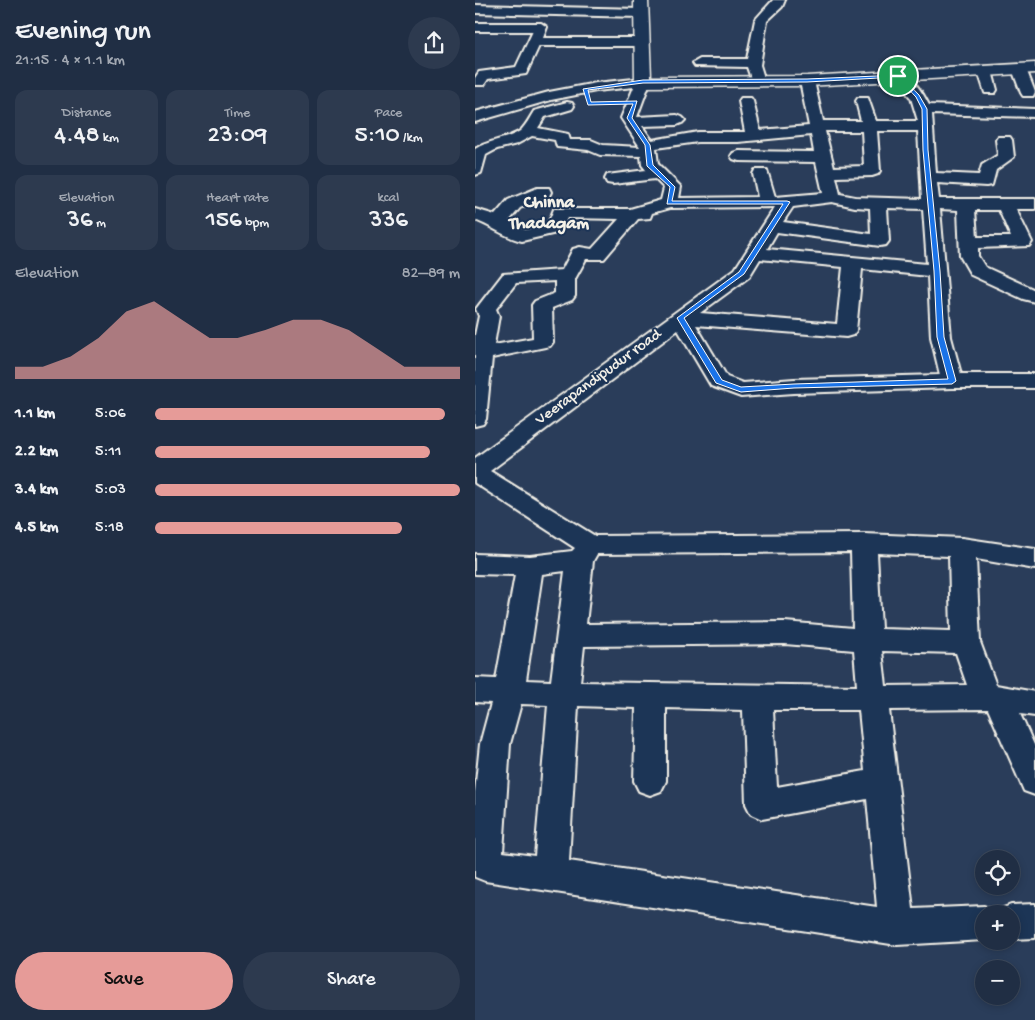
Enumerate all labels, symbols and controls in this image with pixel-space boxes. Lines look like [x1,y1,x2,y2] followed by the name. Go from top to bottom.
[15,16,151,49] text: Evening run
[408,17,460,69] button: share
[15,52,125,71] text: 21:15 · 4 × 1.1 km
[877,55,919,97] pin
[884,62,912,90] icon: arrive
[62,105,111,122] text: Distance
[225,105,250,122] text: Time
[375,105,402,122] text: Pace
[54,122,99,151] text: 4.48
[208,122,267,151] text: 23:09
[354,122,400,151] text: 5:10
[99,130,119,147] text: km
[400,130,423,147] text: /km
[59,190,114,207] text: Elevation
[206,190,269,207] text: Heart rate
[378,190,399,207] text: kcal
[507,193,589,235] district label: Chinna Thadagam
[67,207,93,236] text: 36
[206,207,242,236] text: 156
[369,207,408,236] text: 336
[93,215,106,232] text: m
[242,215,269,232] text: bpm
[15,265,79,284] text: Elevation
[402,265,460,284] text: 82–89 m
[531,325,667,431] street label: Veerapandipudur road
[15,405,55,424] text: 1.1 km
[95,405,126,424] text: 5:06
[15,443,58,462] text: 2.2 km
[95,443,121,462] text: 5:11
[15,481,58,500] text: 3.4 km
[95,481,126,500] text: 5:03
[15,519,58,538] text: 4.5 km
[95,519,124,538] text: 5:18
[975,850,1020,1005] map controls
[975,850,1020,895] button: locate
[975,905,1020,950] button: +
[15,952,233,1010] button: Save
[243,952,460,1010] button: Share
[975,960,1020,1005] button: −

